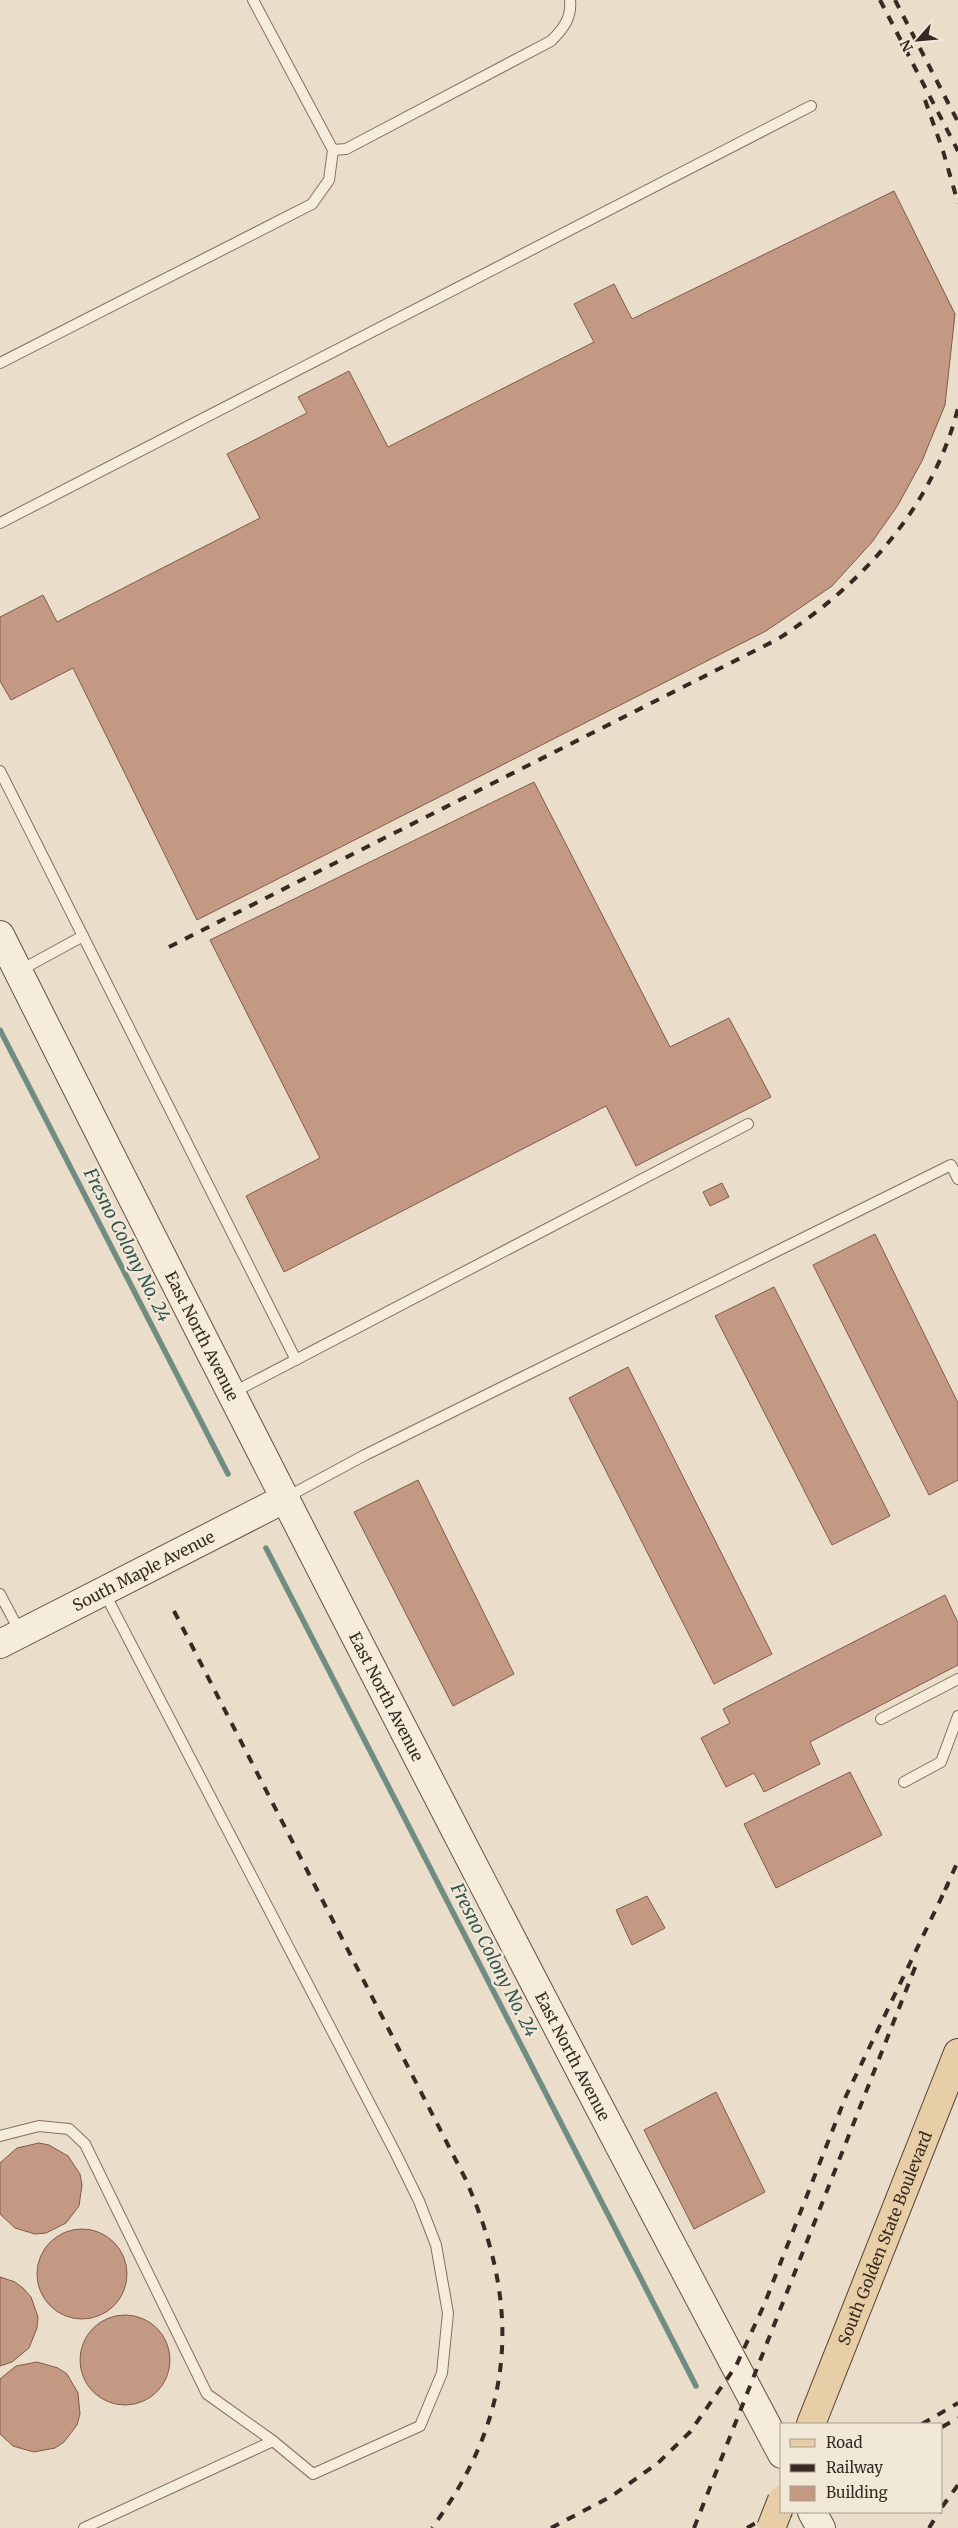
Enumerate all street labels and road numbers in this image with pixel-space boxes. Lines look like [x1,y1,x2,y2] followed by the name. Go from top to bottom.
[161,1268,243,1404] street label: East North Avenue
[69,1526,218,1615] street label: South Maple Avenue
[345,1629,428,1765] street label: East North Avenue
[531,1988,615,2124] street label: East North Avenue
[833,2128,936,2348] street label: South Golden State Boulevard

